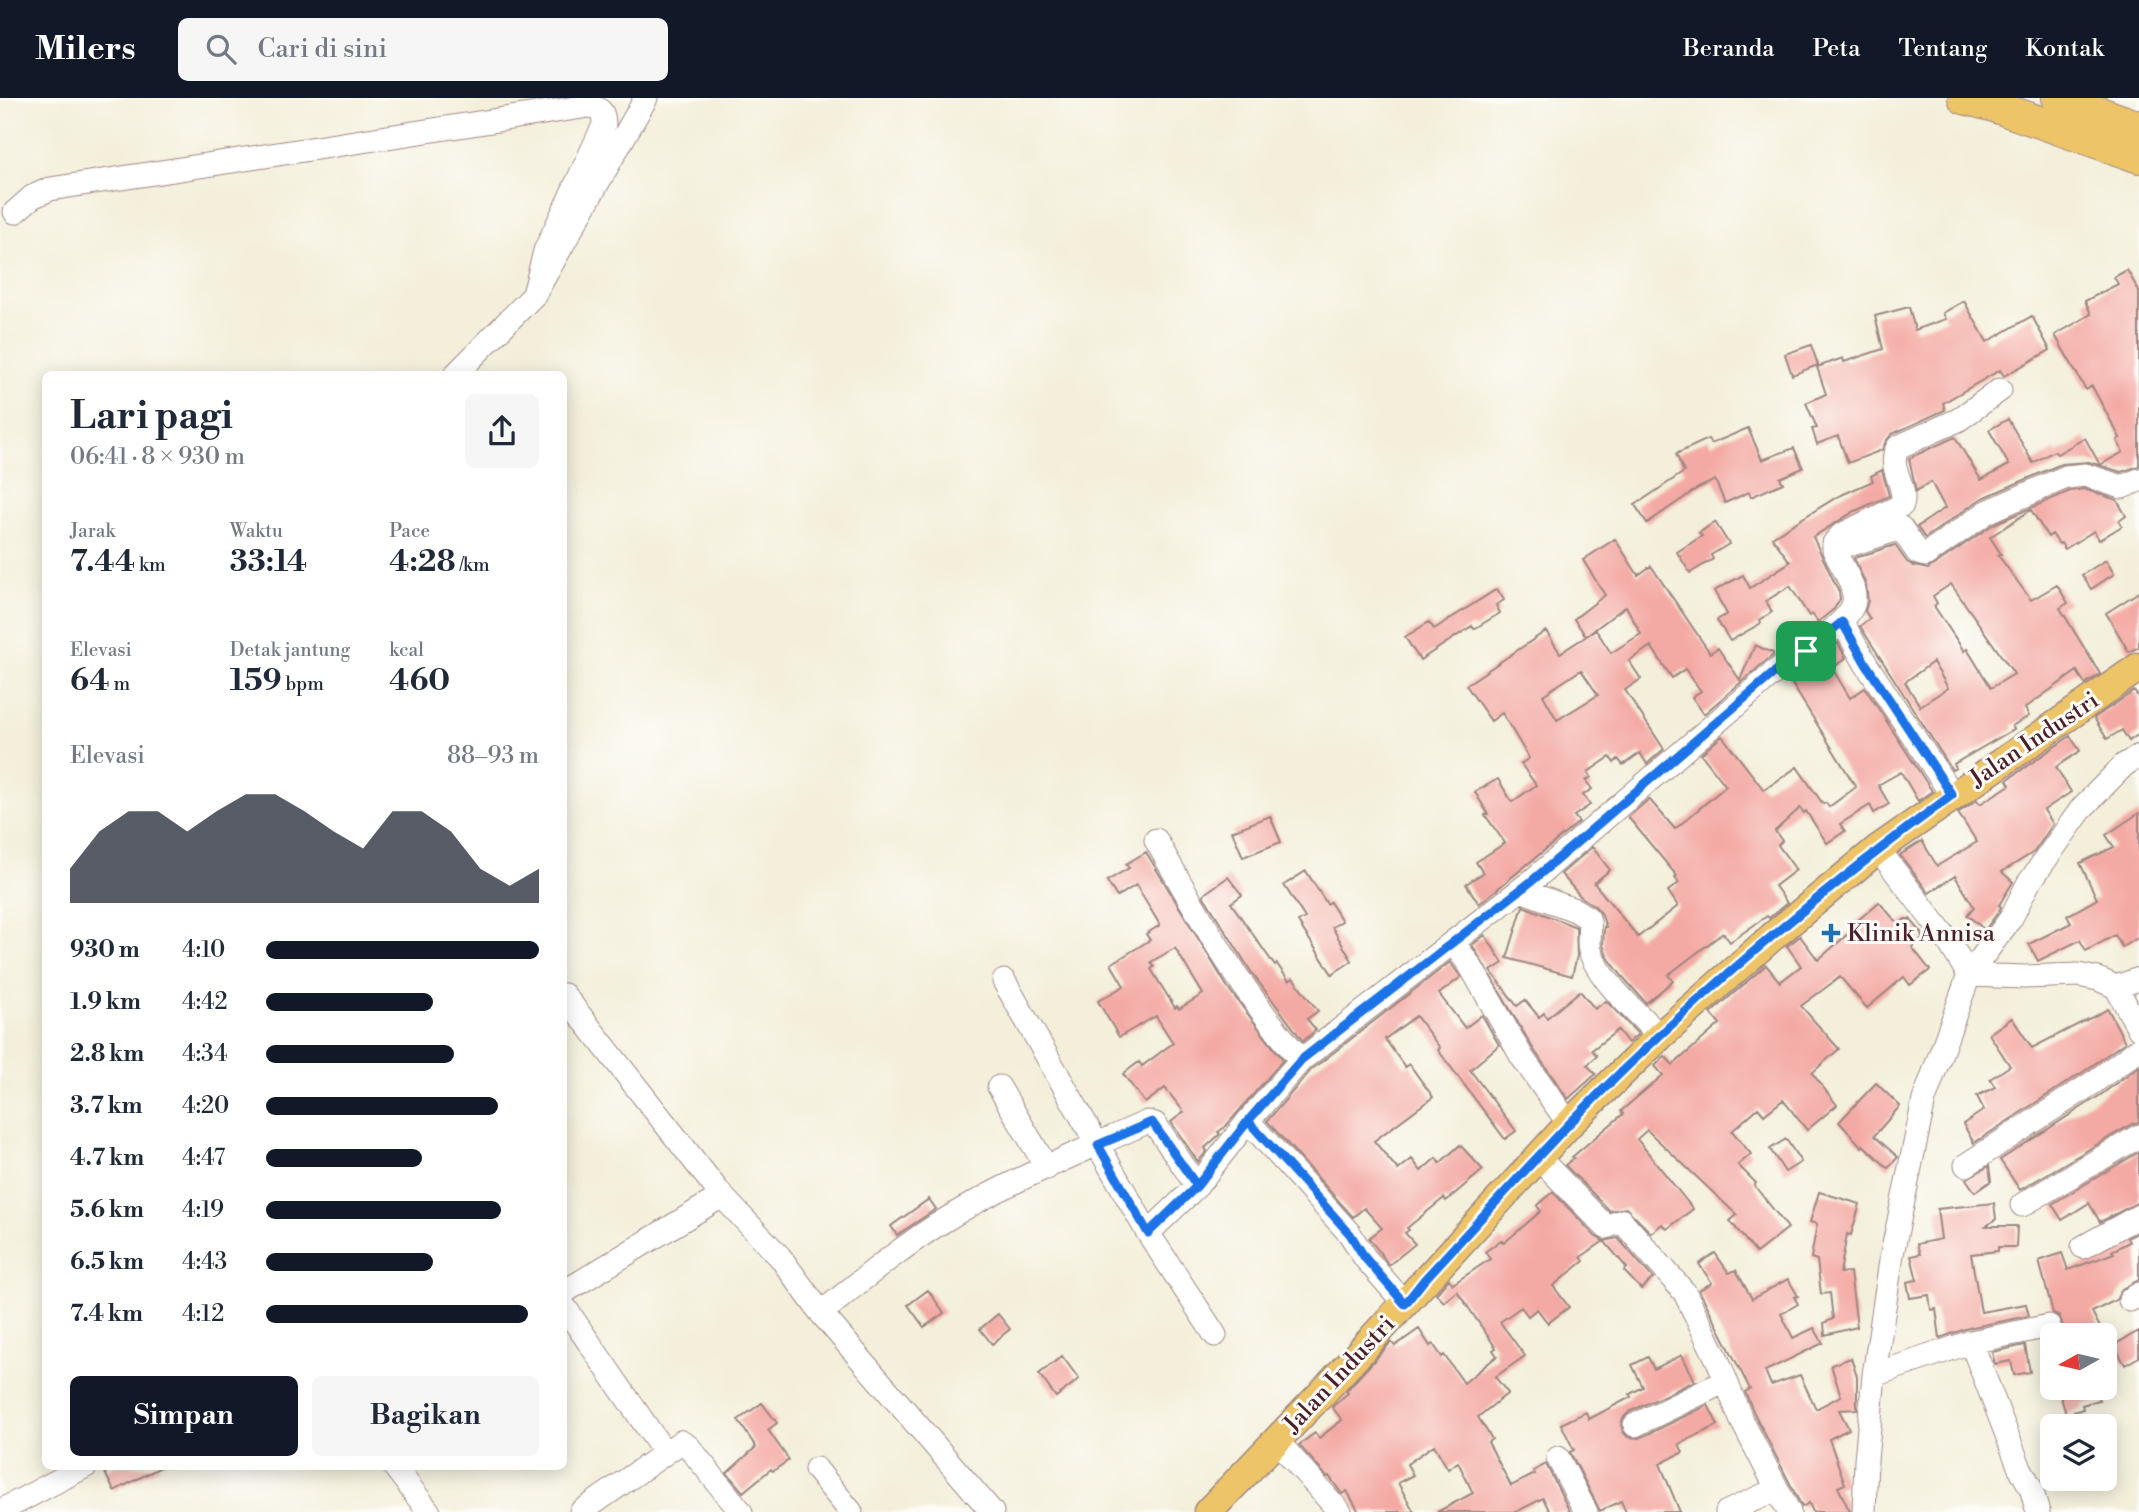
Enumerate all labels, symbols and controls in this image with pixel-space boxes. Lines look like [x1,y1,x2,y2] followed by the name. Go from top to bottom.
[178,18,668,81] search box
[35,29,136,70] text: Milers
[202,30,240,68] icon: search
[258,33,387,65] text: Cari di sini
[1683,34,1774,64] text: Beranda
[1812,34,1860,64] text: Peta
[1898,34,1987,64] text: Tentang
[2025,34,2104,64] text: Kontak
[70,393,233,440] text: Lari pagi
[465,394,539,468] button: share
[70,443,245,471] text: 06:41 · 8 × 930 m
[70,519,115,543] text: Jarak
[230,519,283,543] text: Waktu
[389,519,430,543] text: Pace
[70,543,135,581] text: 7.44
[230,543,307,581] text: 33:14
[389,543,456,581] text: 4:28
[135,553,166,577] text: km
[456,553,490,577] text: /km
[1776,621,1836,681] pin
[1787,632,1825,670] icon: arrive
[70,638,132,662] text: Elevasi
[230,638,350,662] text: Detak jantung
[389,638,424,662] text: kcal
[70,662,110,700] text: 64
[230,662,282,700] text: 159
[389,662,450,700] text: 460
[110,672,130,696] text: m
[282,672,324,696] text: bpm
[1963,686,2105,795] street label: Jalan Industri
[70,742,145,770] text: Elevasi
[447,742,539,770] text: 88–93 m
[1847,919,1996,949] place label: Klinik Annisa
[1821,923,1841,943] marker: Klinik Annisa
[70,936,140,964] text: 930 m
[182,936,225,964] text: 4:10
[70,988,141,1016] text: 1.9 km
[182,988,228,1016] text: 4:42
[70,1040,144,1068] text: 2.8 km
[182,1040,228,1068] text: 4:34
[70,1092,143,1120] text: 3.7 km
[182,1092,229,1120] text: 4:20
[70,1144,144,1172] text: 4.7 km
[182,1144,225,1172] text: 4:47
[70,1196,144,1224] text: 5.6 km
[182,1196,224,1224] text: 4:19
[70,1248,144,1276] text: 6.5 km
[182,1248,227,1276] text: 4:43
[70,1300,143,1328] text: 7.4 km
[182,1300,224,1328] text: 4:12
[1277,1310,1402,1440] street label: Jalan Industri
[2040,1323,2118,1400] north arrow
[2040,1323,2117,1491] map controls
[70,1376,298,1456] button: Simpan
[312,1376,539,1456] button: Bagikan
[2040,1414,2117,1491] button: layers

